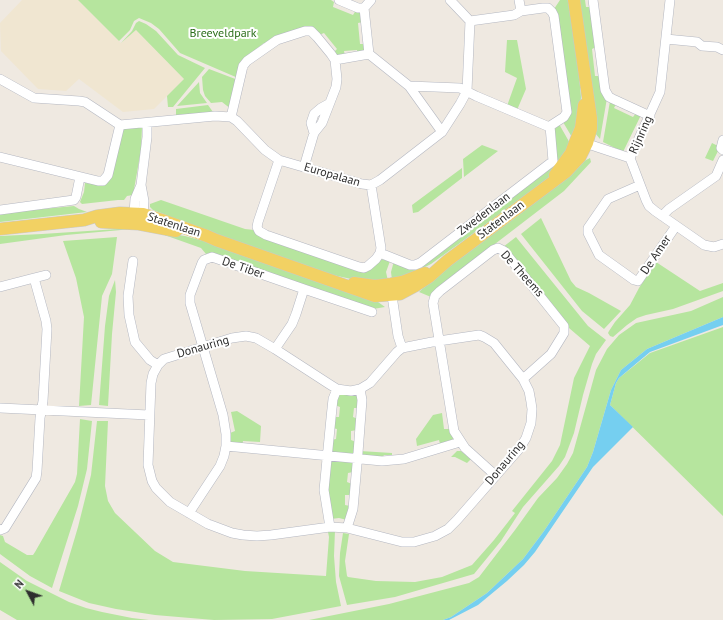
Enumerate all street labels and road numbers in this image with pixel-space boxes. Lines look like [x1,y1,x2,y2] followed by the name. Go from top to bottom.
[626,114,656,156] street label: Rijnring
[302,160,362,190] street label: Europalaan
[455,190,513,238] street label: Zwedenlaan
[475,198,527,242] street label: Statenlaan
[146,210,202,240] street label: Statenlaan
[638,233,674,277] street label: De Amer
[498,248,546,300] street label: De Theems
[220,254,266,282] street label: De Tiber
[175,333,231,361] street label: Donauring
[482,438,528,488] street label: Donauring

